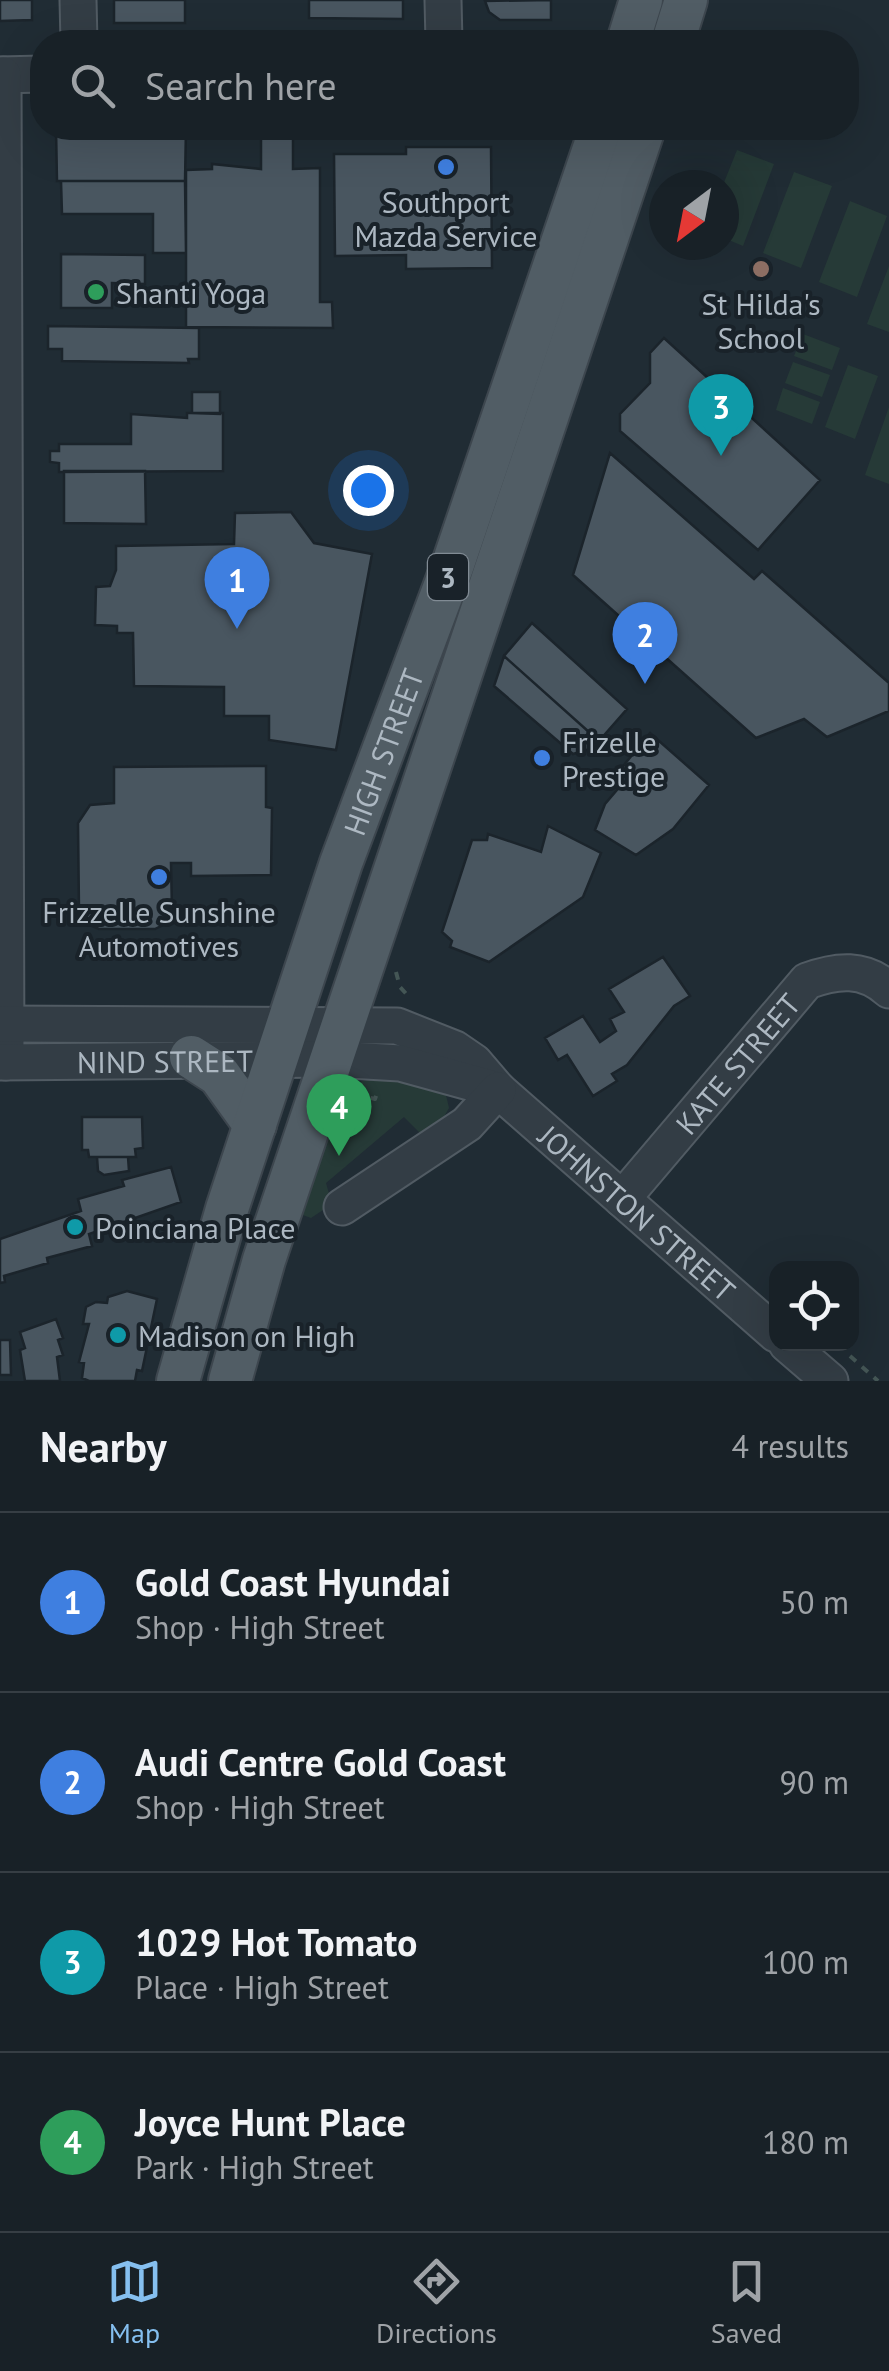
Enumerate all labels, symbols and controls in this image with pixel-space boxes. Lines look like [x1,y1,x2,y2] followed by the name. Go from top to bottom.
[30,30,859,140] search box
[65,58,120,113] icon: search
[145,61,337,110] text: Search here
[435,156,457,178] marker: Southport Mazda Service
[649,170,739,260] north arrow
[355,182,538,255] place label: Southport Mazda Service
[750,258,772,280] marker: St Hilda's School
[116,273,266,312] place label: Shanti Yoga
[85,281,107,303] marker: Shanti Yoga
[701,284,821,357] place label: St Hilda's School
[688,374,754,456] pin: 3
[343,465,394,516] your location
[204,546,270,629] pin: 1
[428,554,468,600] road number: 3
[612,602,678,684] pin: 2
[334,663,432,840] street label: HIGH STREET
[562,722,665,795] place label: Frizelle Prestige
[531,747,553,769] marker: Frizelle Prestige
[148,866,170,888] marker: Frizzelle Sunshine Automotives
[42,892,276,965] place label: Frizzelle Sunshine Automotives
[666,984,808,1142] street label: KATE STREET
[77,1040,254,1081] street label: NIND STREET
[306,1074,372,1156] pin: 4
[530,1114,744,1309] street label: JOHNSTON STREET
[95,1208,295,1247] place label: Poinciana Place
[64,1216,86,1238] marker: Poinciana Place
[769,1261,859,1351] map controls
[769,1261,859,1351] button: locate
[138,1316,355,1355] place label: Madison on High
[107,1324,129,1346] marker: Madison on High
[40,1419,167,1474] text: Nearby
[731,1425,849,1467] text: 4 results
[135,1557,451,1606] text: Gold Coast Hyundai
[63,1581,82,1623] text: 1
[780,1581,849,1623] text: 50 m
[135,1606,385,1648] text: Shop · High Street
[135,1737,506,1786] text: Audi Centre Gold Coast
[63,1761,82,1803] text: 2
[780,1761,849,1803] text: 90 m
[135,1786,385,1828] text: Shop · High Street
[135,1917,418,1966] text: 1029 Hot Tomato
[63,1941,82,1983] text: 3
[762,1941,849,1983] text: 100 m
[135,1966,389,2008] text: Place · High Street
[135,2097,406,2146] text: Joyce Hunt Place
[63,2121,82,2163] text: 4
[762,2121,849,2163] text: 180 m
[135,2146,374,2188] text: Park · High Street
[107,2254,162,2351] tab: Map
[376,2254,497,2351] tab: Directions
[711,2254,782,2351] tab: Saved

